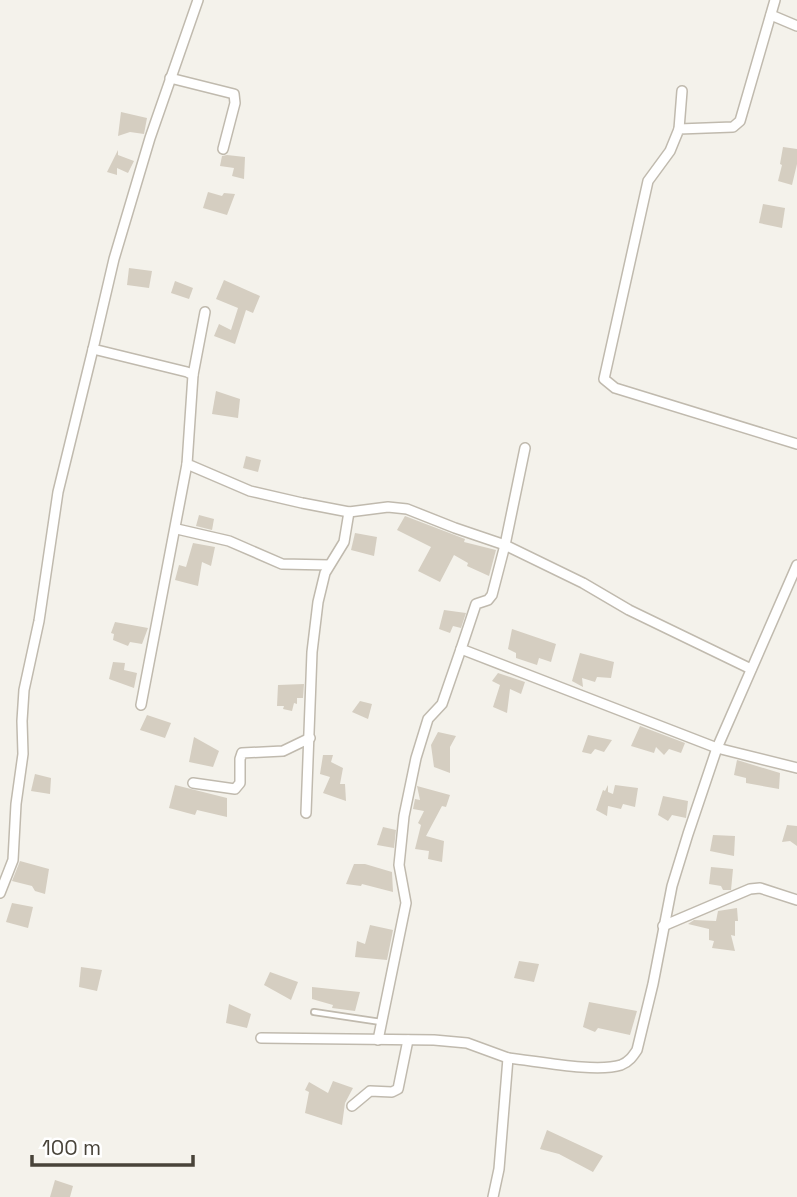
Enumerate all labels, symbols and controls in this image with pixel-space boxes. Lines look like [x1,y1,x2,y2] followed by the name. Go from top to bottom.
[32,1124,192,1168] scale bar
[42,1134,101,1161] text: 100 m

